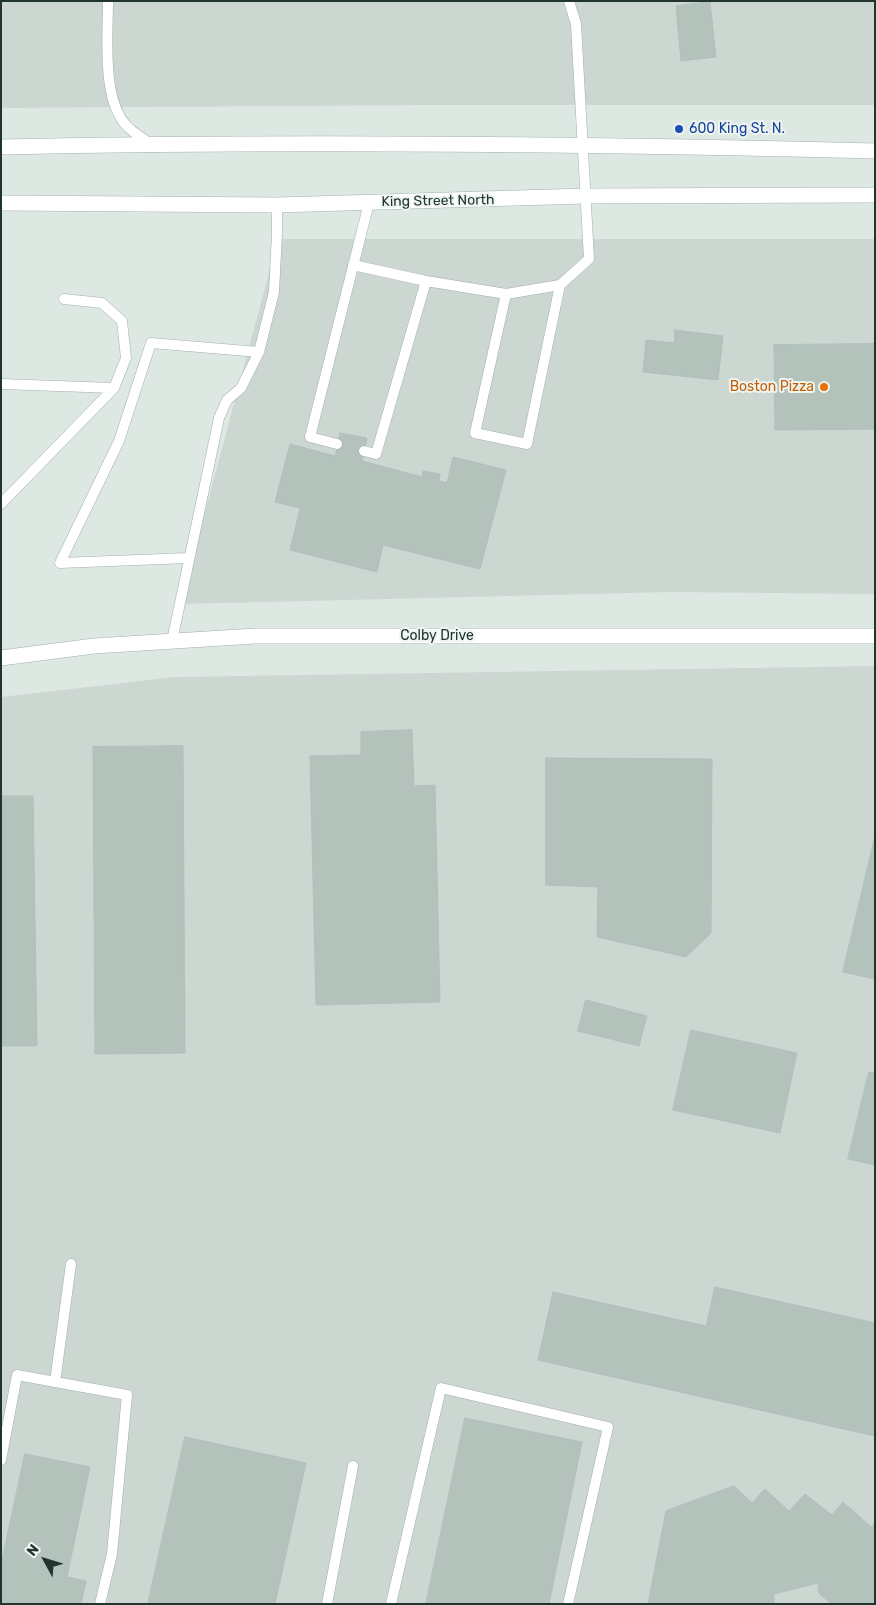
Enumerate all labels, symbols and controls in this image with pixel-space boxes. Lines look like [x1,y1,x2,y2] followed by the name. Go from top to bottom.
[689,121,785,137] place label: 600 King St. N.
[673,123,685,135] marker: 600 King St. N.
[381,192,495,210] street label: King Street North
[730,379,814,395] place label: Boston Pizza
[818,381,830,393] marker: Boston Pizza
[400,628,474,644] street label: Colby Drive
[20,1535,70,1585] north arrow
[23,1541,43,1560] text: N

